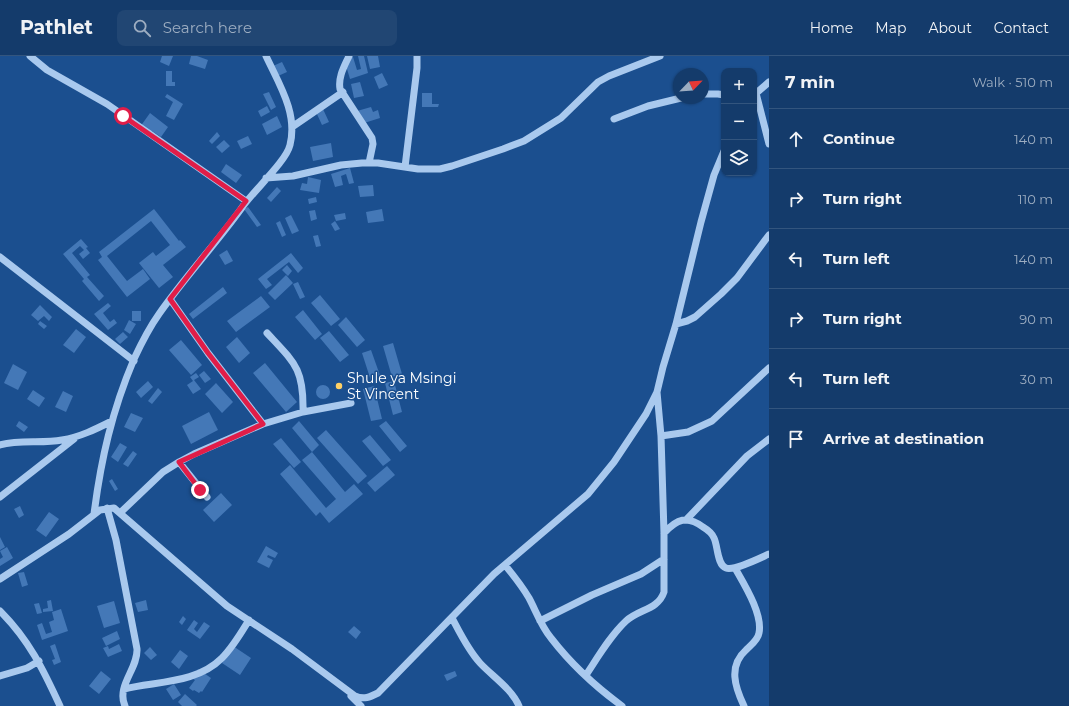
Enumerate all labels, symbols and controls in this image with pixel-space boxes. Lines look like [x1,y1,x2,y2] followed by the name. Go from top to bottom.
[117,10,397,46] search box
[20,16,93,39] text: Pathlet
[131,17,153,39] icon: search
[163,18,252,37] text: Search here
[810,19,853,37] text: Home
[875,19,906,37] text: Map
[928,19,972,37] text: About
[994,19,1049,37] text: Contact
[673,68,709,104] north arrow
[721,68,757,176] map controls
[721,68,757,104] button: +
[785,72,835,92] text: 7 min
[972,74,1053,90] text: Walk · 510 m
[721,104,757,140] button: −
[114,107,132,125] route start
[785,128,807,150] icon: ahead
[823,129,895,148] text: Continue
[1014,131,1053,147] text: 140 m
[721,140,757,176] button: layers
[785,188,807,210] icon: right
[823,189,902,208] text: Turn right
[1018,191,1053,207] text: 110 m
[785,248,807,270] icon: left
[823,249,890,268] text: Turn left
[1014,251,1053,267] text: 140 m
[785,308,807,330] icon: right
[823,309,902,328] text: Turn right
[1019,311,1053,327] text: 90 m
[785,368,807,390] icon: left
[347,369,456,403] place label: Shule ya Msingi St Vincent
[823,369,890,388] text: Turn left
[1020,371,1053,387] text: 30 m
[334,381,344,391] marker: Shule ya Msingi St Vincent
[785,428,807,450] icon: arrive
[823,429,984,448] text: Arrive at destination
[191,481,209,499] route end

